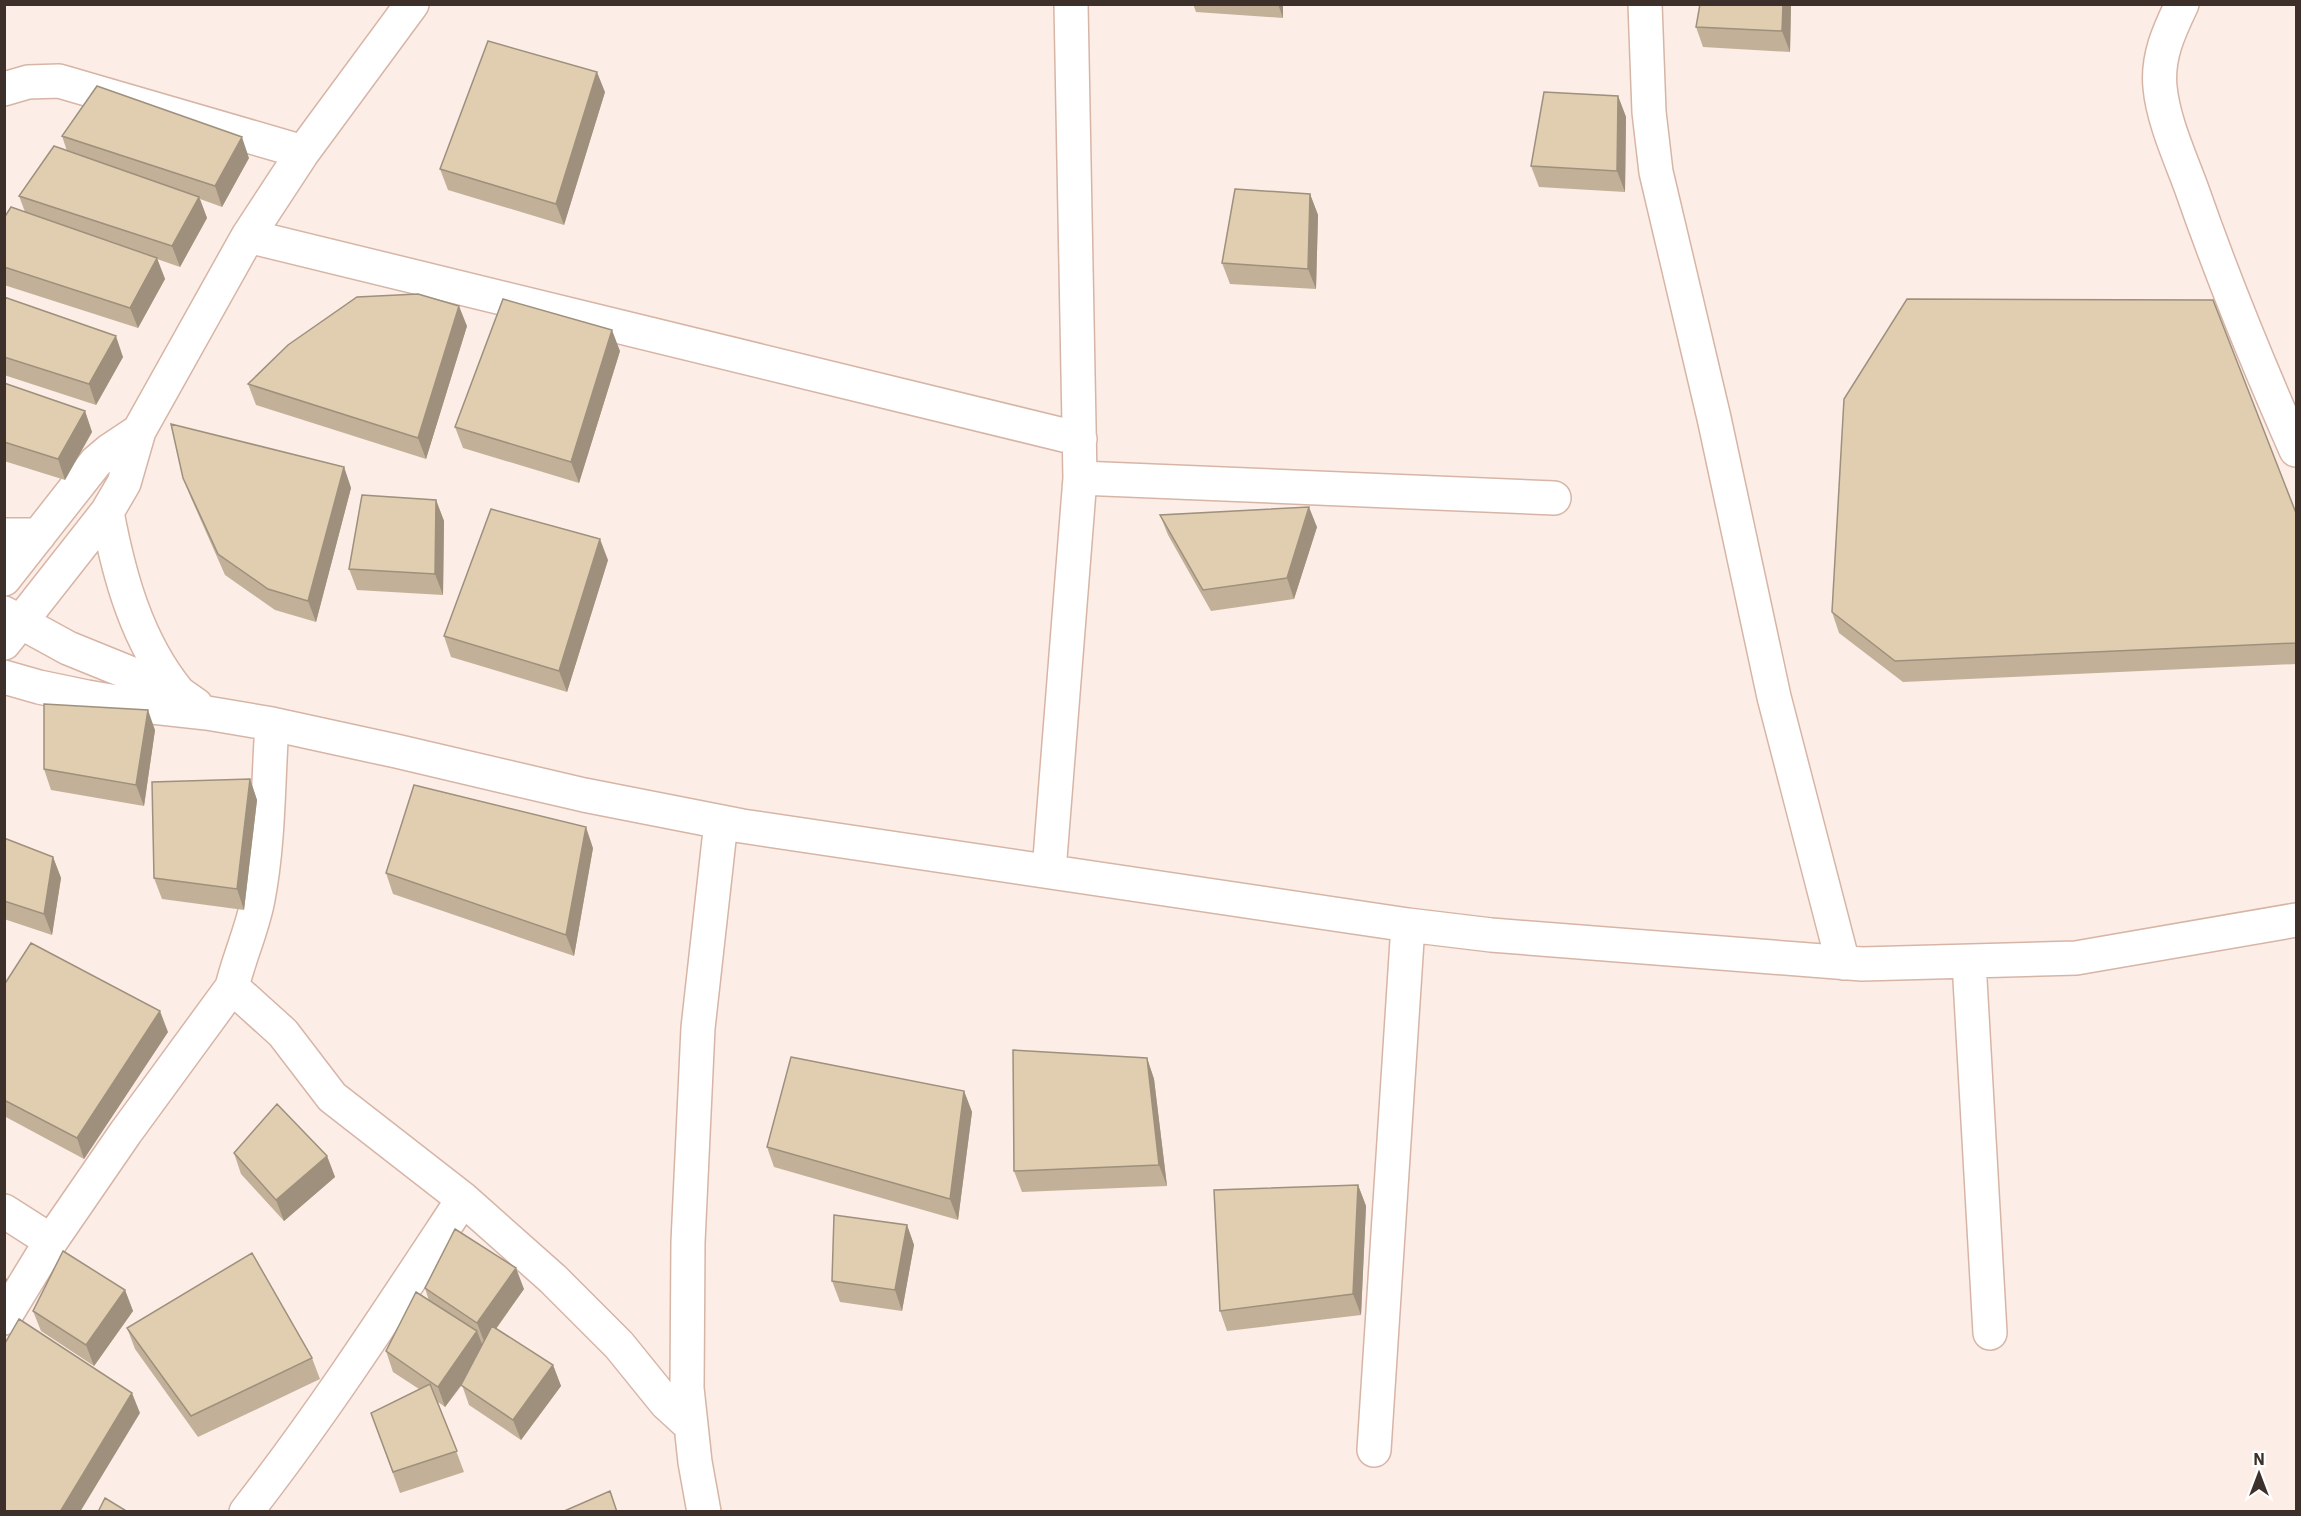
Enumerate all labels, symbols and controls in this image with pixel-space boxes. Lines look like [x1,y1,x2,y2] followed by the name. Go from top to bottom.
[2229,1444,2289,1504] north arrow
[2253,1449,2265,1469] text: N

